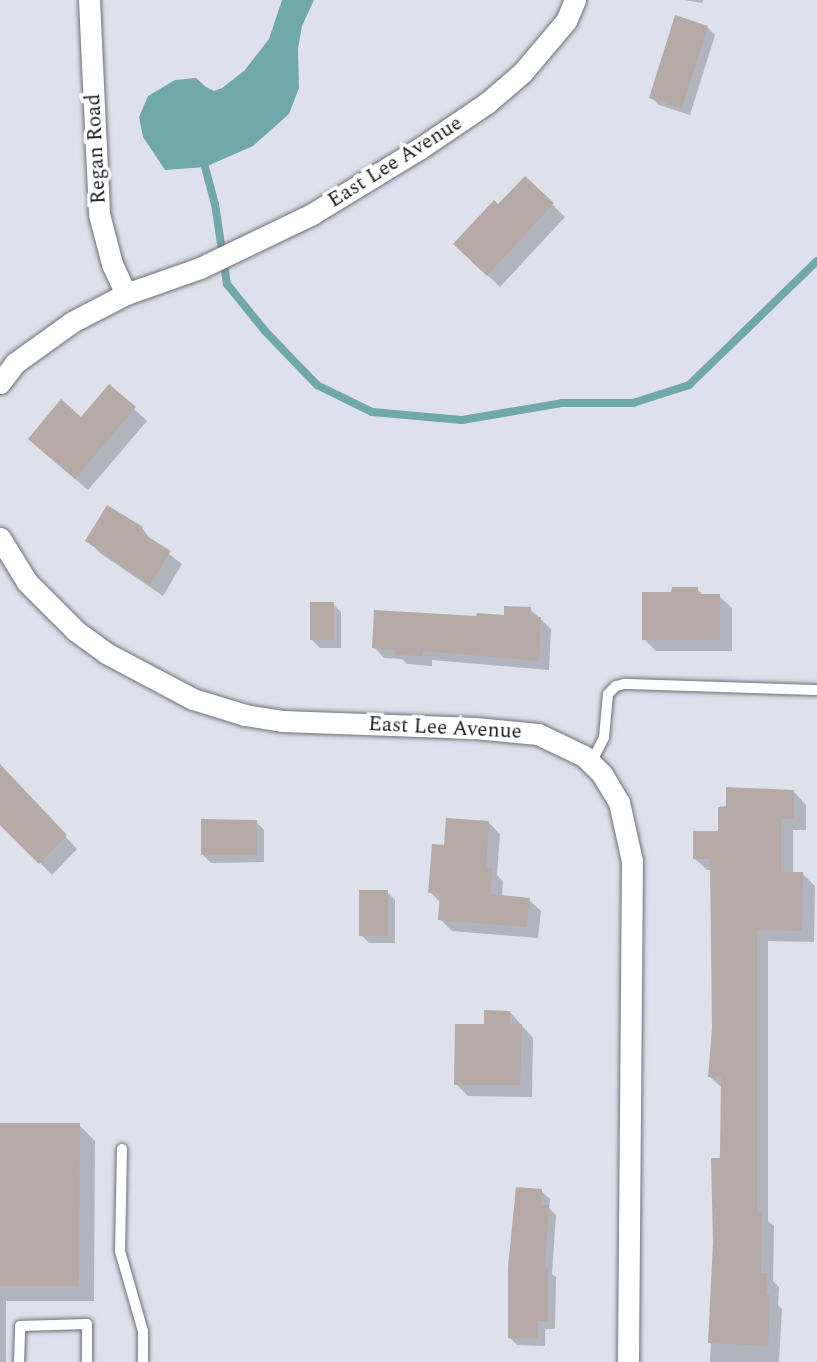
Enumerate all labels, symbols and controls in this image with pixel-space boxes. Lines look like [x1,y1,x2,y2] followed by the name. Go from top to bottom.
[81,93,111,205] street label: Regan Road
[323,111,467,213] street label: East Lee Avenue
[368,711,522,745] street label: East Lee Avenue

